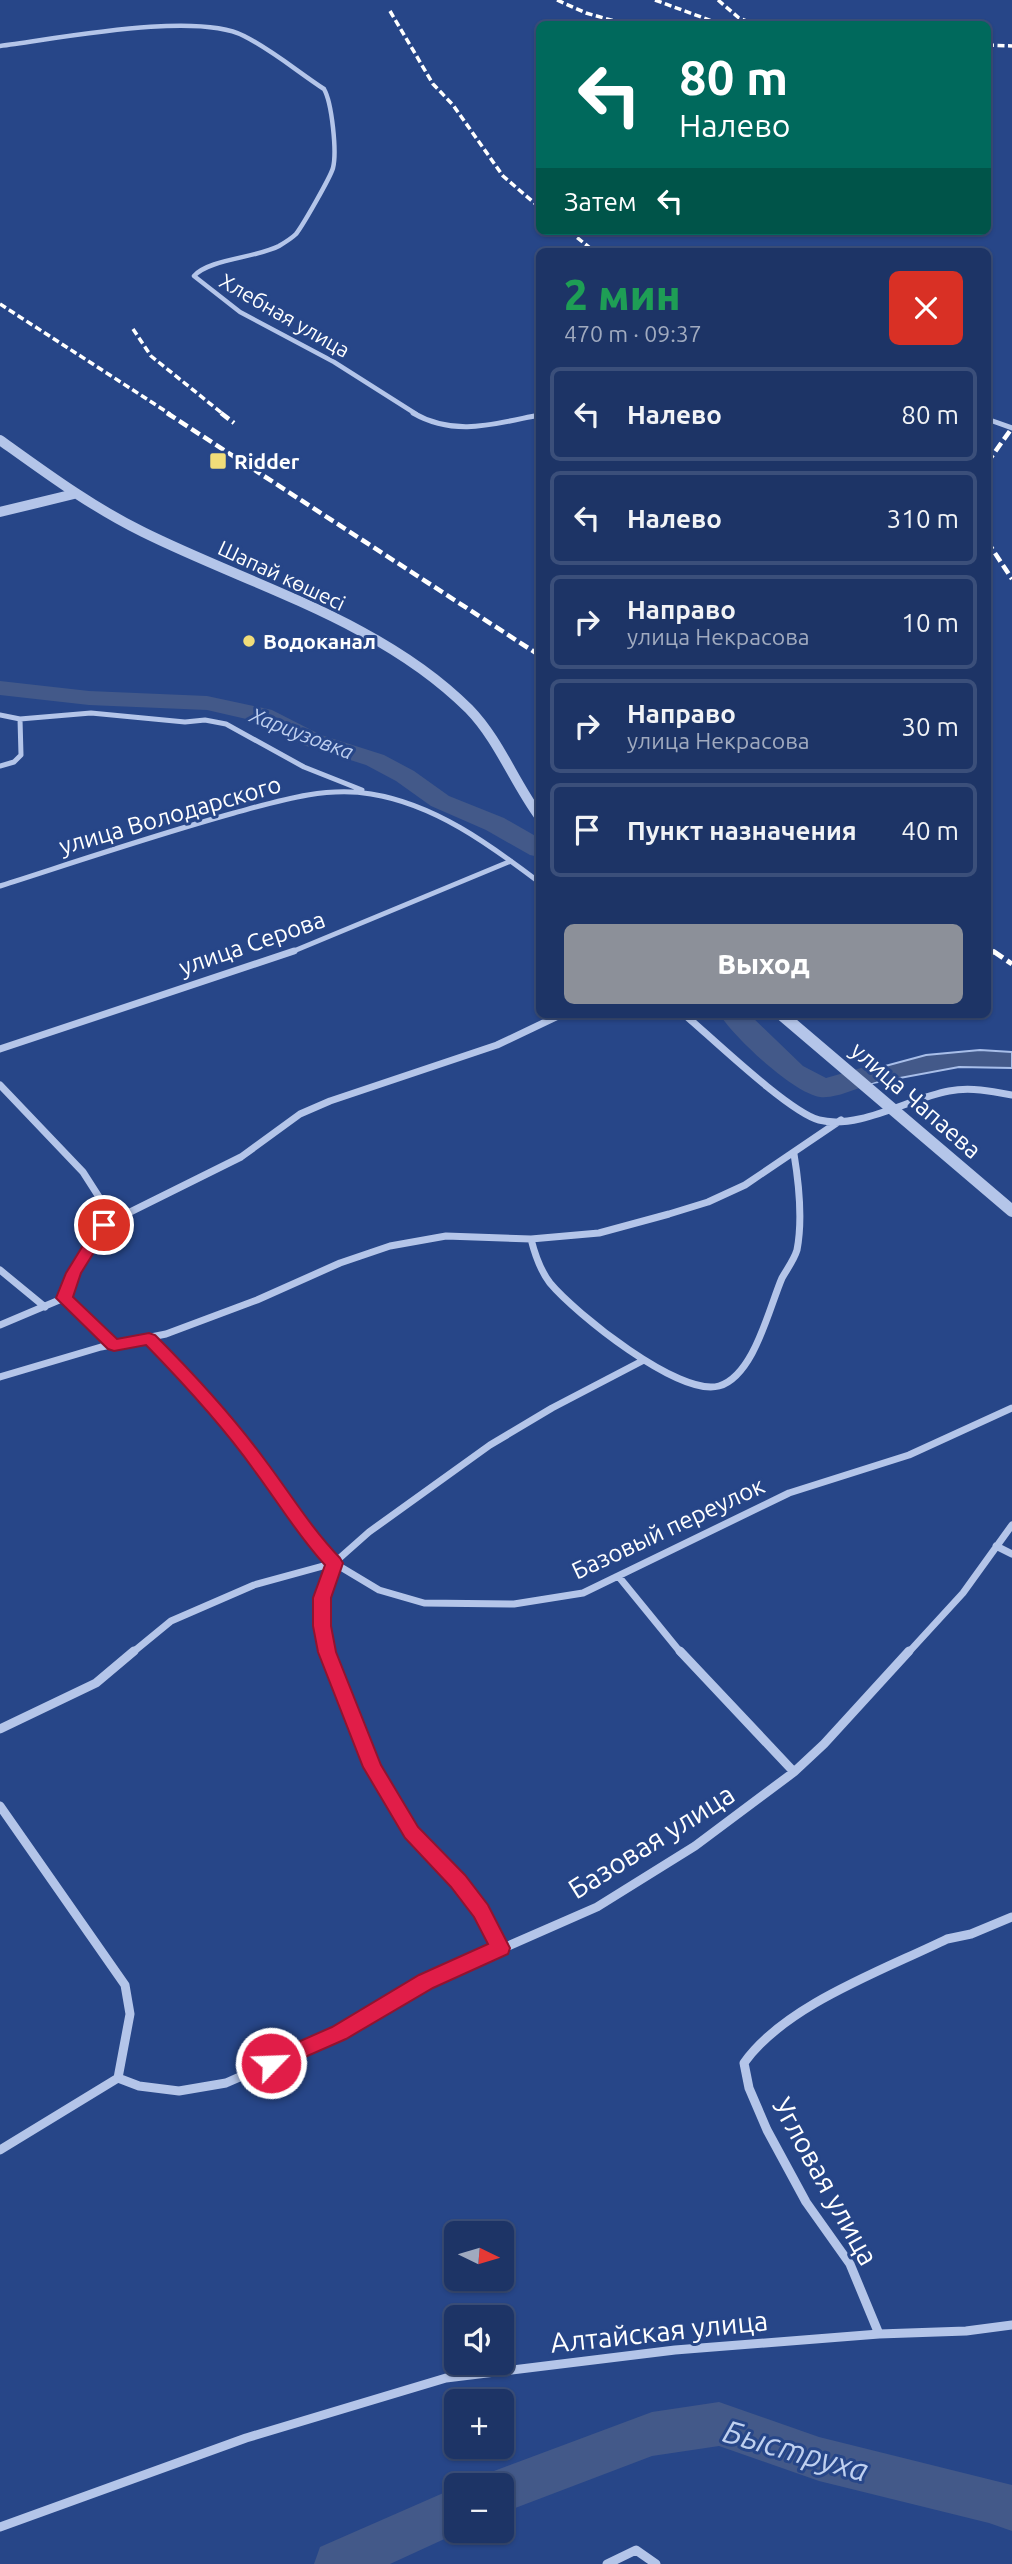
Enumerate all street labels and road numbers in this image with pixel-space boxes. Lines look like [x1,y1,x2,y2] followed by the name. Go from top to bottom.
[216,268,354,362] street label: Хлебная улица
[215,535,349,615] street label: Шапай көшесі
[56,770,284,860] street label: улица Володарского
[175,905,329,981] street label: улица Серова
[846,1036,986,1164] street label: улица Чапаева
[567,1472,769,1584] street label: Базовый переулок
[562,1778,740,1904] street label: Базовая улица
[767,2092,885,2270] street label: Угловая улица
[549,2304,769,2358] street label: Алтайская улица

